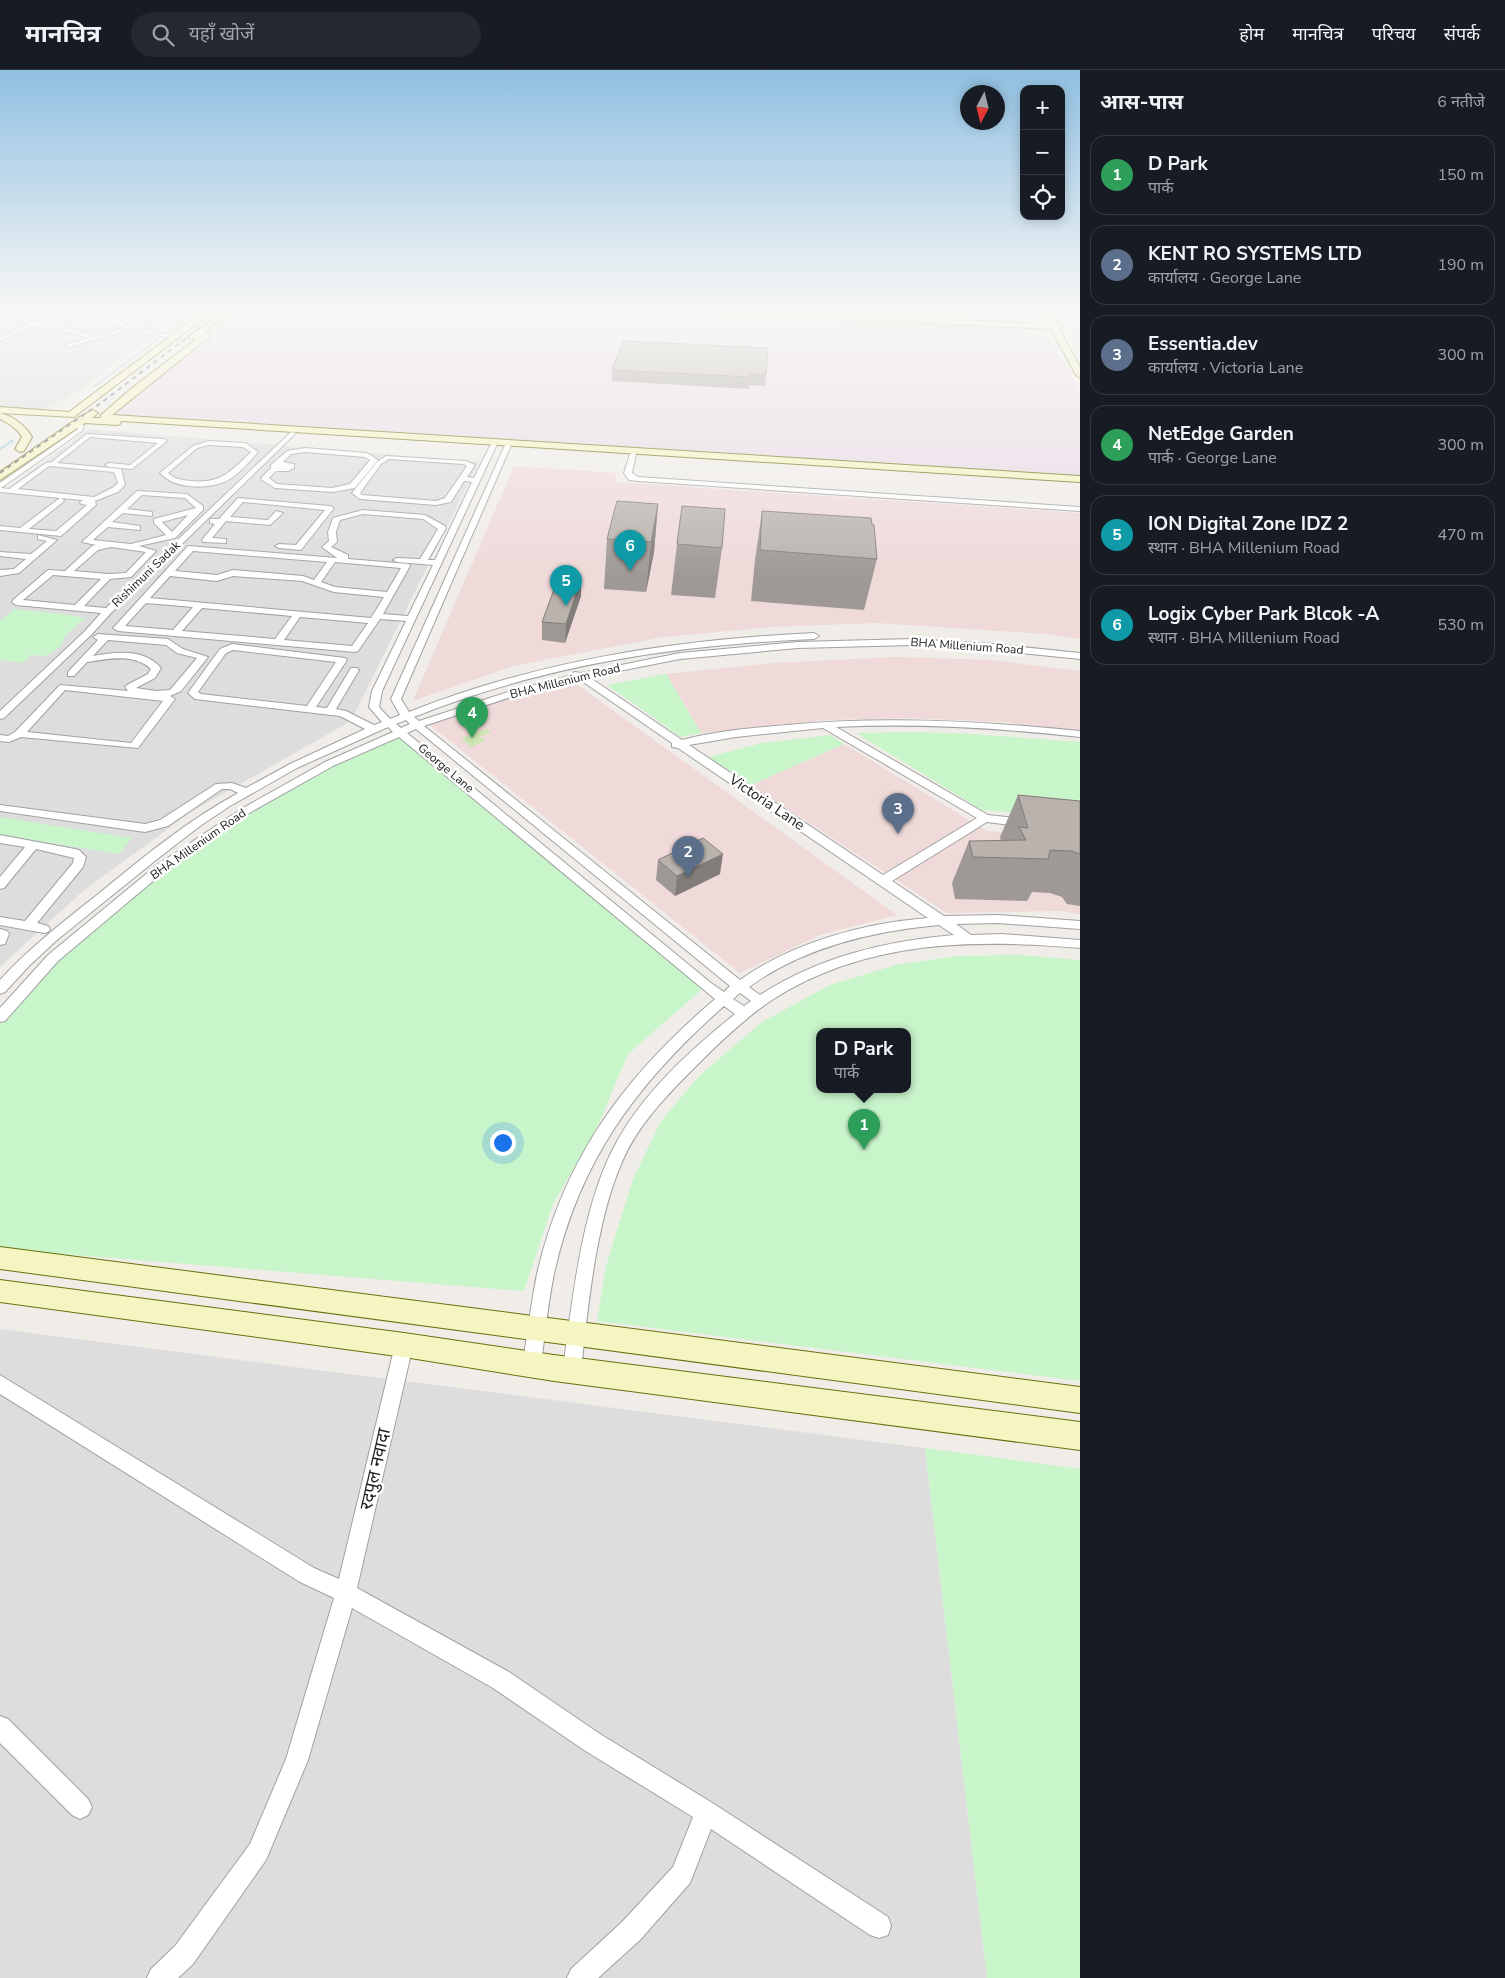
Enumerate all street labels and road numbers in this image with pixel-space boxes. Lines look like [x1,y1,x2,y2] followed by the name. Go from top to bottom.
[108,537,184,611] street label: Rishimuni Sadak
[910,634,1024,658] street label: BHA Millenium Road
[508,660,622,702] street label: BHA Millenium Road
[415,740,477,796] street label: George Lane
[724,769,809,835] street label: Victoria Lane
[147,805,249,883] street label: BHA Millenium Road
[354,1426,396,1512] street label: रदपुल नवादा

